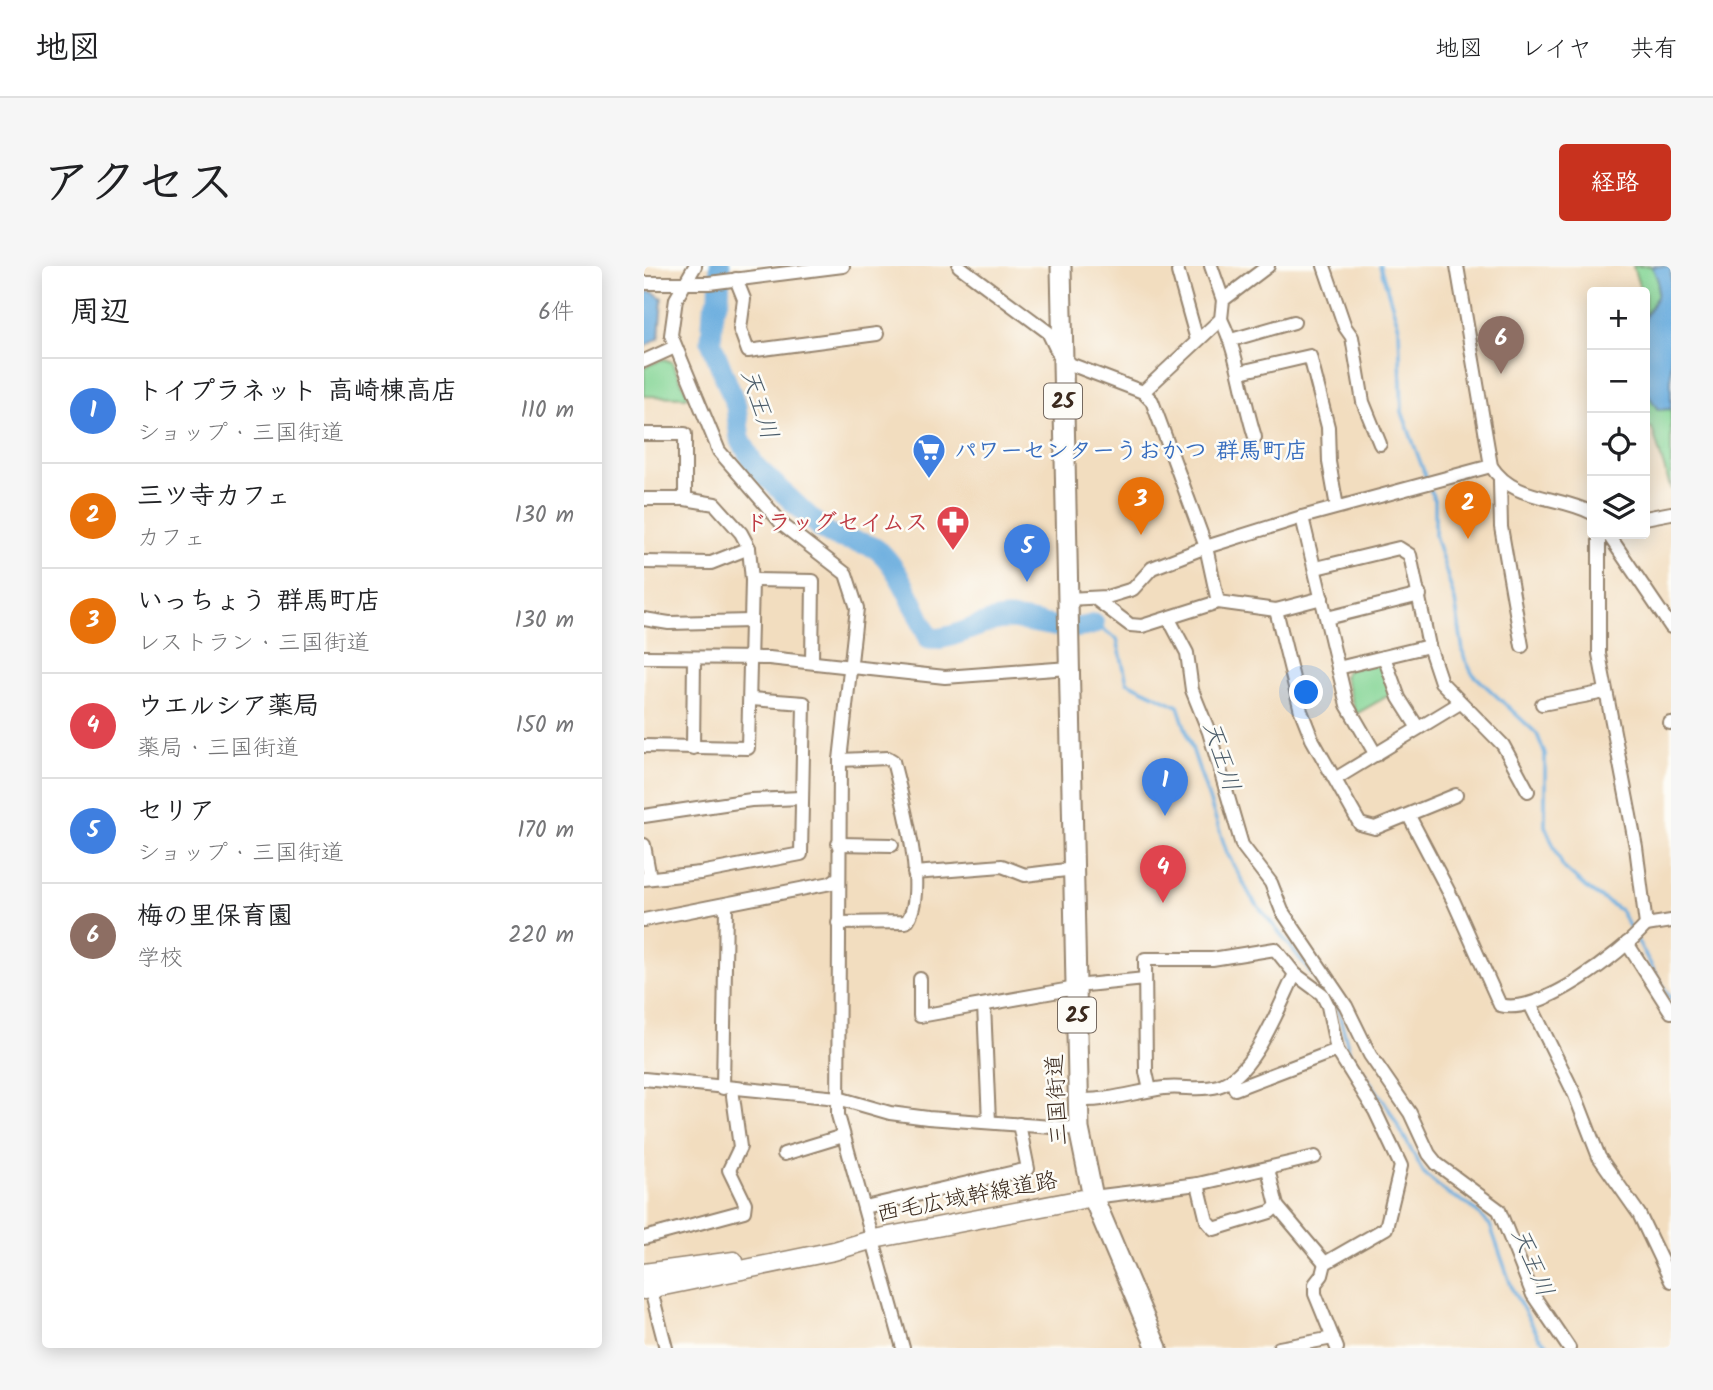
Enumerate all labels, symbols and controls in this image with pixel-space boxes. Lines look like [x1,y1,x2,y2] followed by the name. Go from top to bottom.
[35,23,101,76] text: 地図
[1435,30,1483,69] text: 地図
[1521,30,1592,69] text: レイヤ
[1630,30,1678,69] text: 共有
[1559,144,1671,221] button: 経路
[42,146,235,224] text: アクセス
[1587,287,1650,539] map controls
[1587,287,1650,350] button: +
[70,289,130,337] text: 周辺
[538,295,574,331] text: 6件
[1478,316,1524,374] pin: 6
[1587,350,1650,413] button: −
[729,364,788,445] water label: 天王川
[137,371,457,413] text: トイプラネット 高崎棟高店
[1044,384,1082,418] road number: 25
[90,393,96,429] text: 1
[521,393,574,429] text: 110 m
[1587,413,1650,476] button: locate
[137,416,344,452] text: ショップ · 三国街道
[910,431,948,480] supermarket icon: パワーセンターうおかつ 群馬町店
[954,434,1308,470] place label: パワーセンターうおかつ 群馬町店
[137,476,291,518] text: 三ツ寺カフェ
[1587,476,1650,539] button: layers
[1118,477,1164,535] pin: 3
[1445,481,1491,539] pin: 2
[86,498,100,534] text: 2
[515,498,574,534] text: 130 m
[934,503,972,552] pharmacy icon: ドラッグセイムス
[745,506,928,542] place label: ドラッグセイムス
[137,521,206,557] text: カフェ
[1004,524,1050,582] pin: 5
[137,581,381,623] text: いっちょう 群馬町店
[87,603,99,639] text: 3
[515,603,574,639] text: 130 m
[137,626,370,662] text: レストラン · 三国街道
[1289,675,1323,709] your location
[137,686,320,728] text: ウエルシア薬局
[87,708,99,744] text: 4
[515,708,574,744] text: 150 m
[1191,716,1250,797] water label: 天王川
[137,731,299,767] text: 薬局 · 三国街道
[1142,758,1188,816] pin: 1
[137,791,215,833] text: セリア
[87,813,99,849] text: 5
[517,813,574,849] text: 170 m
[137,836,344,872] text: ショップ · 三国街道
[1140,845,1186,903] pin: 4
[137,896,293,938] text: 梅の里保育園
[87,918,99,954] text: 6
[508,918,574,954] text: 220 m
[137,941,183,977] text: 学校
[1058,998,1096,1032] road number: 25
[1038,1053,1078,1147] street label: 三国街道
[874,1163,1061,1233] street label: 西毛広域幹線道路
[1500,1222,1564,1303] water label: 天王川

